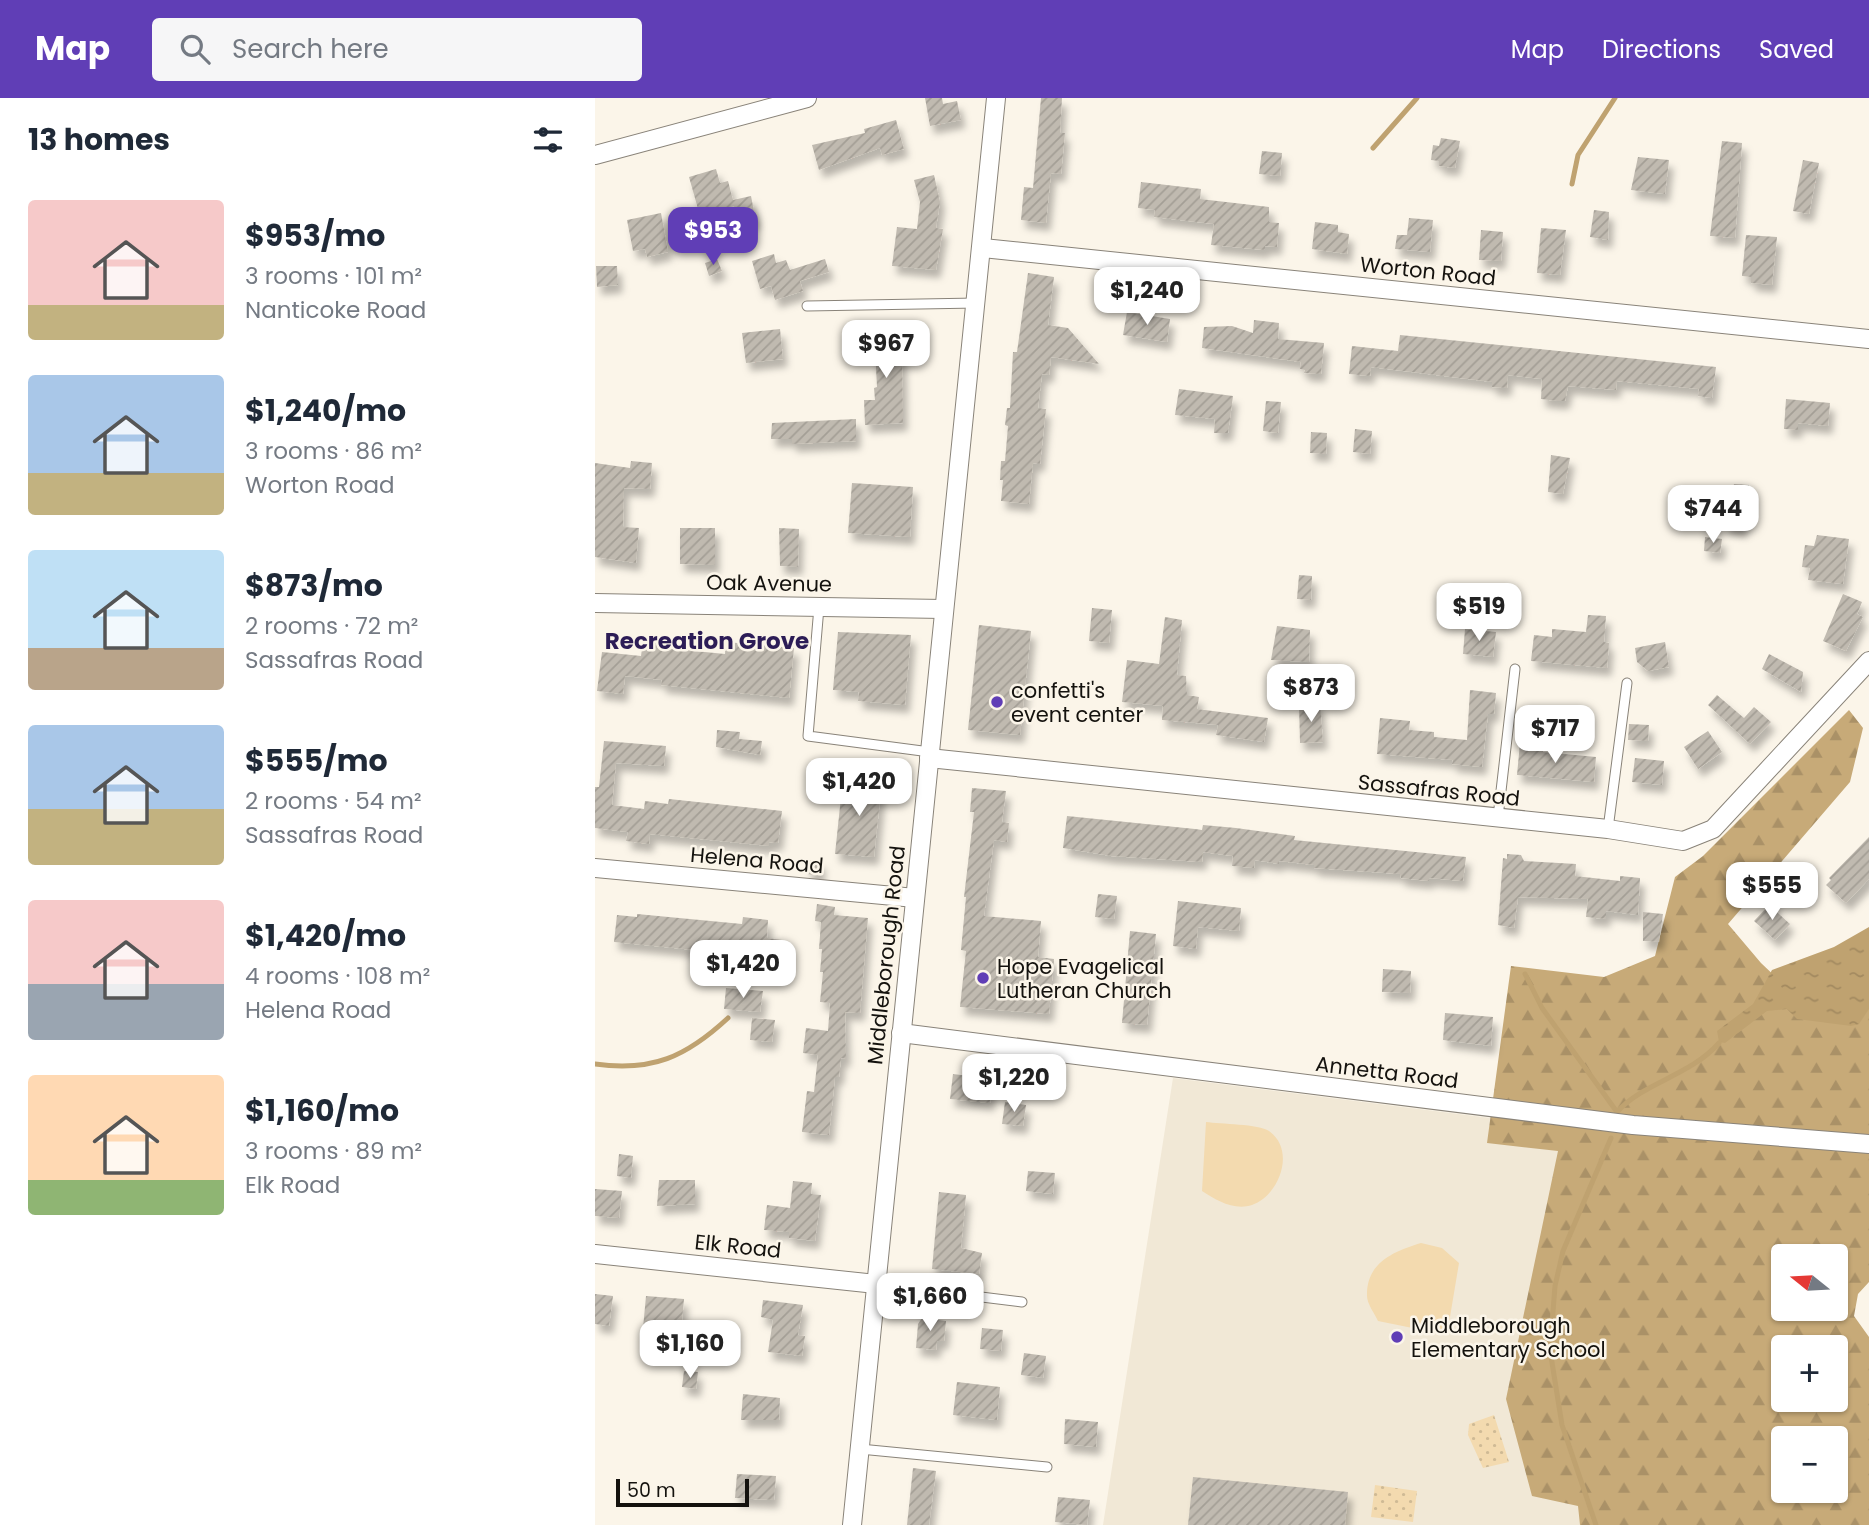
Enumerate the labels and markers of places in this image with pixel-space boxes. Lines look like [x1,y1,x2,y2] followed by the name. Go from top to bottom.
[672,208,754,267] pin: $953
[1090,268,1204,327] pin: $1,240
[845,320,927,380] pin: $967
[1672,486,1754,545] pin: $744
[1438,584,1520,643] pin: $519
[1270,664,1352,724] pin: $873
[1011,676,1143,729] place label: confetti's event center
[989,694,1005,710] marker: confetti's event center
[1514,706,1596,765] pin: $717
[802,758,916,818] pin: $1,420
[1731,862,1813,922] pin: $555
[686,940,800,1000] pin: $1,420
[997,952,1172,1005] place label: Hope Evagelical Lutheran Church
[975,970,991,986] marker: Hope Evagelical Lutheran Church
[957,1054,1071,1114] pin: $1,220
[873,1274,987,1333] pin: $1,660
[1411,1311,1606,1364] place label: Middleborough Elementary School
[633,1320,747,1380] pin: $1,160
[1389,1329,1405,1345] marker: Middleborough Elementary School

